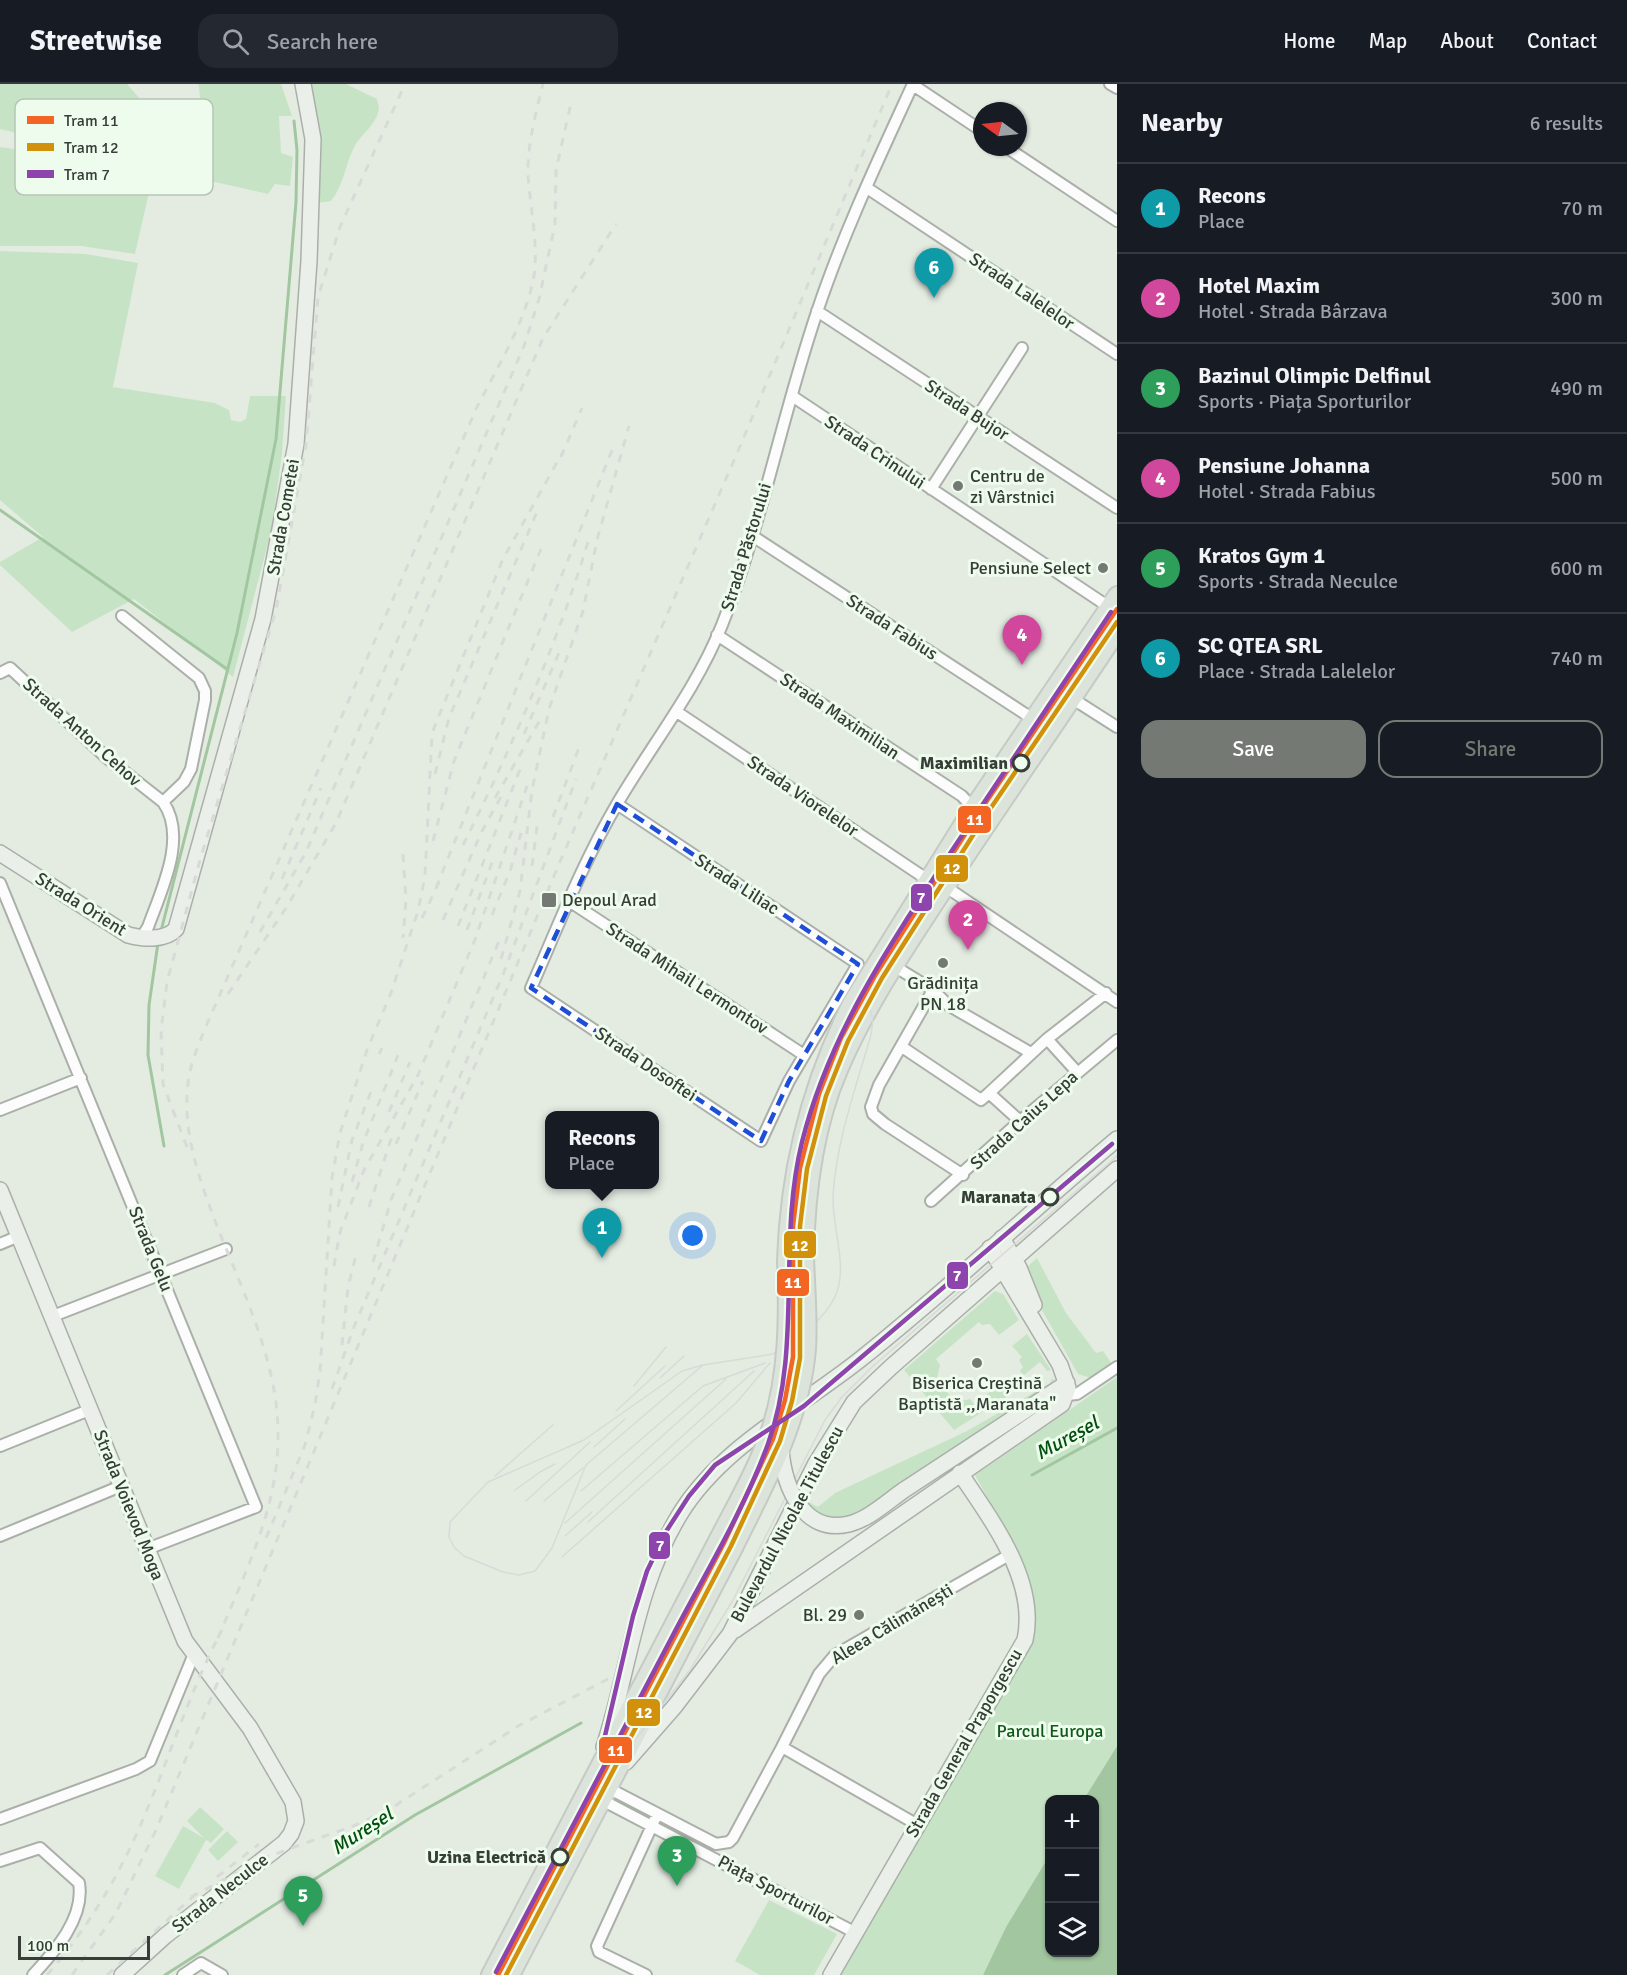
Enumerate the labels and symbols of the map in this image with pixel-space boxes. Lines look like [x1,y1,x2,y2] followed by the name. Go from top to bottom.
[15,99,213,195] legend
[973,102,1027,156] north arrow
[64,111,119,131] text: Tram 11
[64,138,119,158] text: Tram 12
[64,165,110,185] text: Tram 7
[914,248,954,298] pin: 6
[965,248,1079,334] street label: Strada Lalelelor
[921,375,1014,446] street label: Strada Bujor
[821,410,929,494] street label: Strada Crinului
[262,457,304,577] street label: Strada Cometei
[970,465,1055,508] place label: Centru de zi Vârstnici
[951,479,965,493] marker: Centru de zi Vârstnici
[716,480,776,614] street label: Strada Păstorului
[969,557,1091,579] place label: Pensiune Select
[1096,561,1110,575] marker: Pensiune Select
[842,589,942,665] street label: Strada Fabius
[1002,616,1042,665] pin: 4
[776,668,904,764] street label: Strada Maximilian
[18,673,146,791] street label: Strada Anton Cehov
[743,751,863,842] street label: Strada Viorelelor
[920,752,1008,774] place label: Maximilian
[1012,754,1030,772] marker: Maximilian
[957,805,992,834] line badge: 11
[966,810,984,830] text: 11
[691,849,783,919] street label: Strada Liliac
[935,854,969,883] line badge: 12
[943,859,961,879] text: 12
[31,867,131,941] street label: Strada Orient
[910,883,933,912] line badge: 7
[917,888,926,908] text: 7
[562,889,657,911] place label: Depoul Arad
[540,891,558,909] marker: Depoul Arad
[948,900,988,950] pin: 2
[602,917,773,1039] street label: Strada Mihail Lermontov
[936,956,950,970] marker: Grădinița PN 18
[907,972,979,1015] place label: Grădinița PN 18
[591,1022,701,1106] street label: Strada Dosoftei
[966,1066,1082,1174] street label: Strada Caius Lepa
[961,1186,1036,1208] place label: Maranata
[1041,1188,1059,1206] marker: Maranata
[124,1203,178,1295] street label: Strada Gelu
[582,1208,622,1258] pin: 1
[678,1221,707,1250] your location
[783,1230,817,1259] line badge: 12
[791,1236,809,1256] text: 12
[946,1261,969,1290] line badge: 7
[953,1266,962,1286] text: 7
[776,1268,810,1297] line badge: 11
[784,1273,802,1293] text: 11
[970,1356,984,1370] marker: Biserica Creștină Baptistă ,,Maranata"
[898,1372,1056,1415] place label: Biserica Creștină Baptistă ,,Maranata"
[1031,1409,1105,1466] water label: Mureșel
[726,1422,848,1626] street label: Bulevardul Nicolae Titulescu
[89,1427,169,1583] street label: Strada Voievod Moga
[648,1531,671,1560] line badge: 7
[656,1536,665,1556] text: 7
[827,1579,957,1669] street label: Aleea Călimănești
[803,1604,847,1626] place label: Bl. 29
[852,1608,866,1622] marker: Bl. 29
[901,1645,1027,1841] street label: Strada General Praporgescu
[626,1698,661,1727] line badge: 12
[635,1703,653,1723] text: 12
[997,1720,1103,1742] park label: Parcul Europa
[598,1736,633,1764] line badge: 11
[607,1741,625,1761] text: 11
[326,1801,399,1860] water label: Mureșel
[658,1836,696,1886] pin: 3
[427,1846,546,1868] place label: Uzina Electrică
[167,1848,273,1938] street label: Strada Neculce
[551,1848,569,1866] marker: Uzina Electrică
[714,1850,838,1930] street label: Piața Sporturilor
[284,1876,322,1926] pin: 5
[18,1933,150,1960] scale bar

